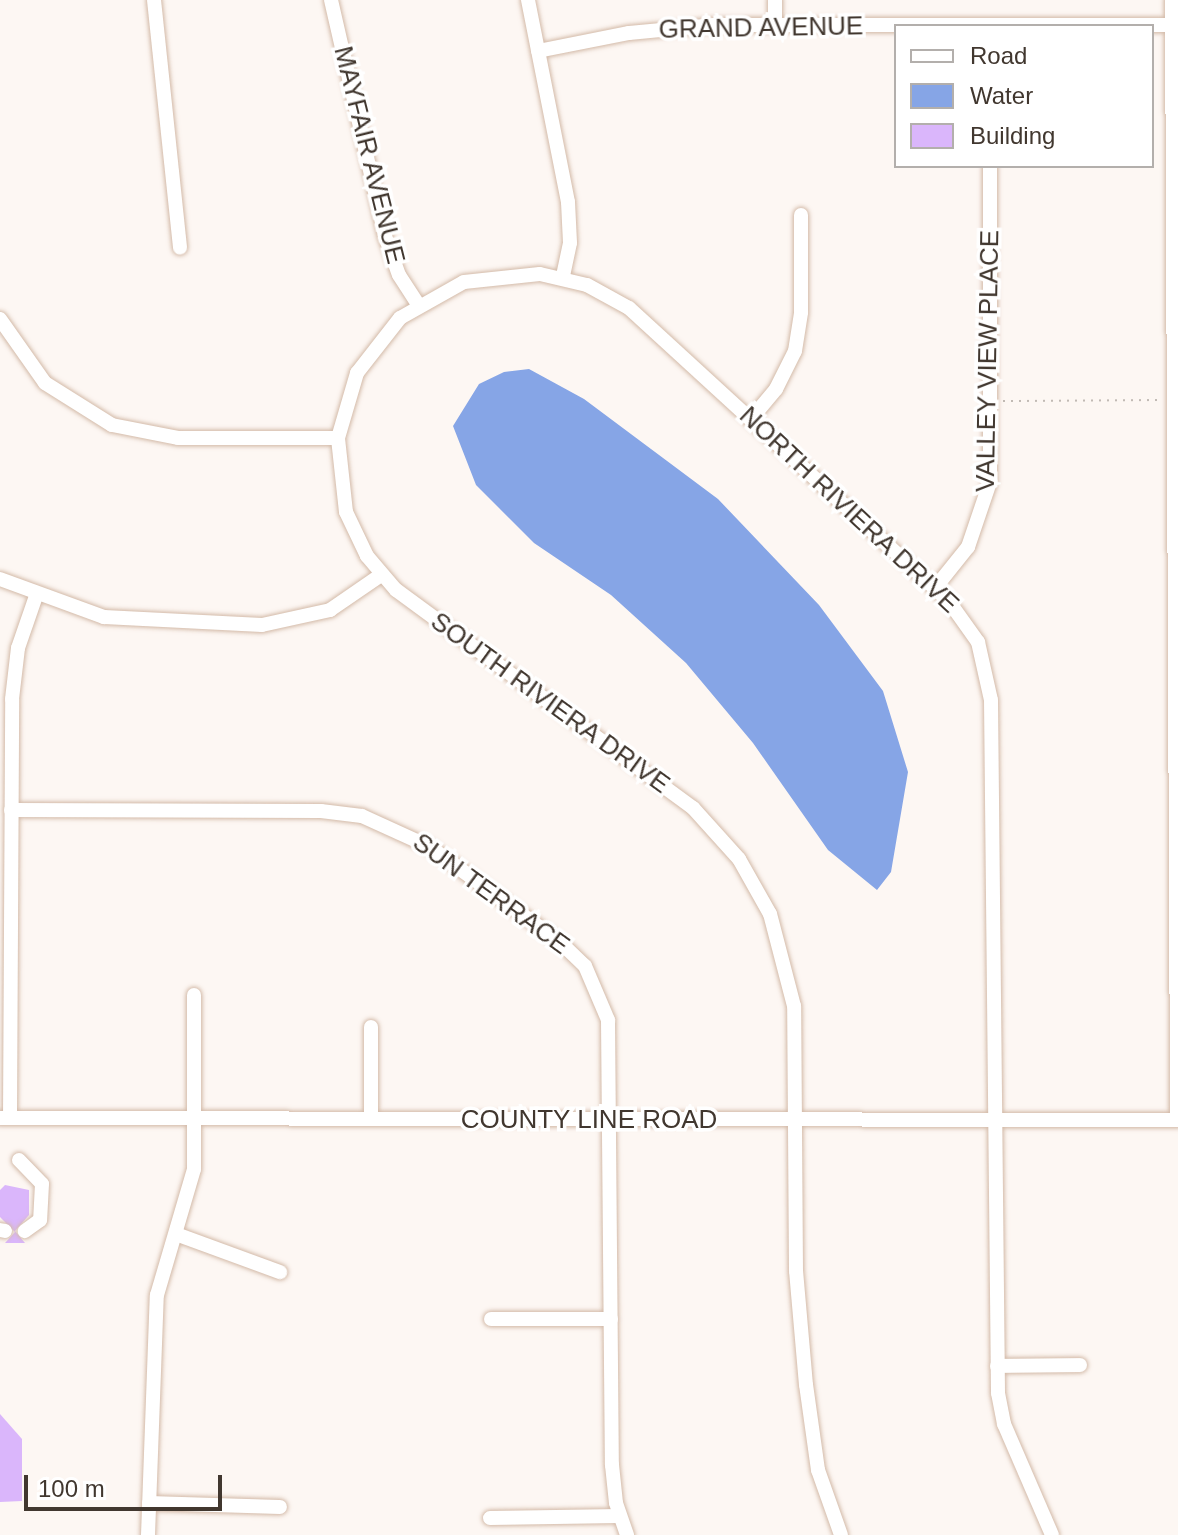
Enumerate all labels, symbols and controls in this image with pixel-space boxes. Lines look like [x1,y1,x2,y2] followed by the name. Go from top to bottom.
[658,11,864,45] street label: GRAND AVENUE
[894,24,1154,168] legend
[327,42,411,268] street label: MAYFAIR AVENUE
[970,42,1027,69] text: Road
[970,82,1033,109] text: Water
[970,122,1055,149] text: Building
[970,229,1006,493] street label: VALLEY VIEW PLACE
[732,400,966,620] street label: NORTH RIVIERA DRIVE
[424,605,676,801] street label: SOUTH RIVIERA DRIVE
[406,827,576,961] street label: SUN TERRACE
[460,1104,718,1136] street label: COUNTY LINE ROAD
[28,1459,226,1509] scale bar
[38,1475,105,1502] text: 100 m

